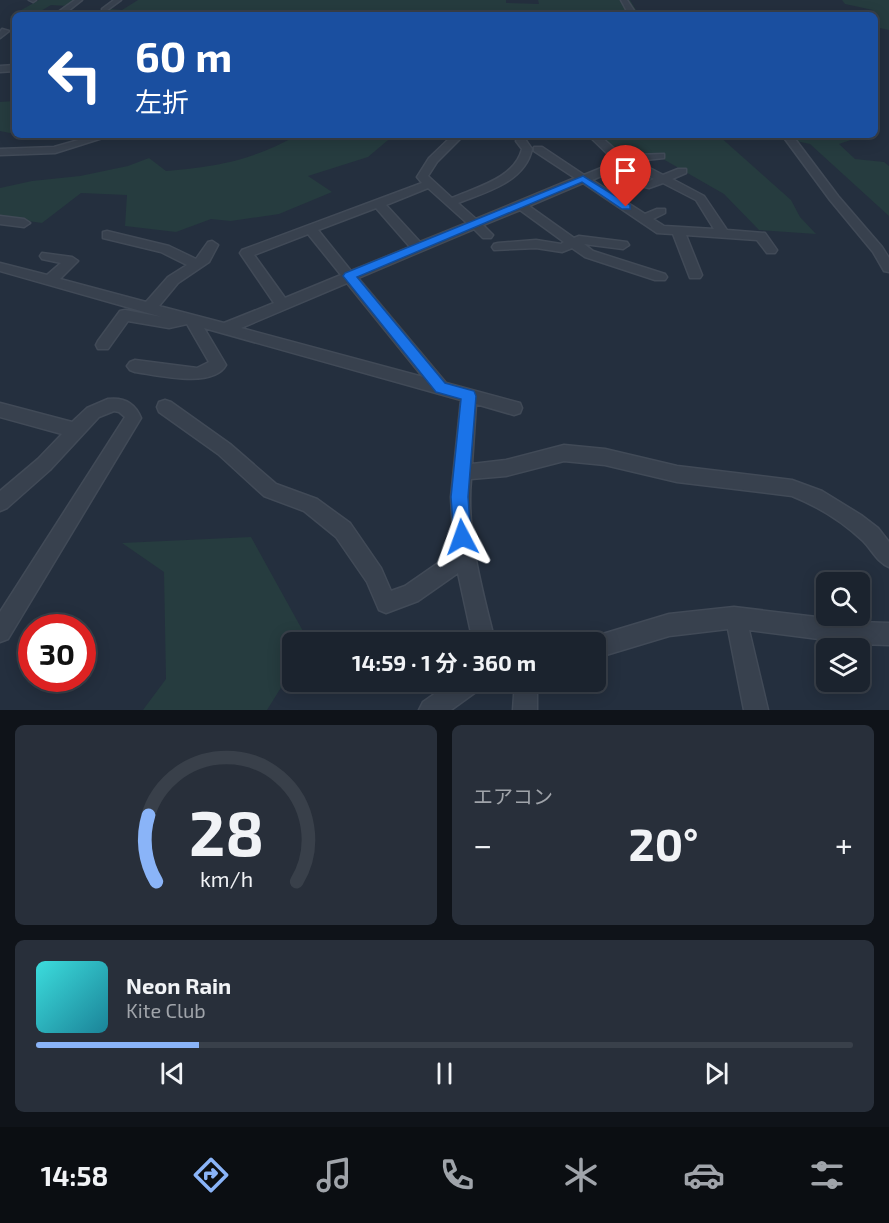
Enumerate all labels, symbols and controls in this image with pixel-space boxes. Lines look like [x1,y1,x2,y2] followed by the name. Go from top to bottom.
[135,30,232,80] text: 60 m
[36,36,114,114] icon: left
[135,85,189,117] text: 左折
[600,145,651,207] pin
[609,154,642,187] icon: arrive
[430,505,494,569] position arrow
[816,572,870,692] map controls
[816,572,870,626] button: search
[18,614,96,692] speed limit sign: 30
[816,638,870,692] button: layers
[352,649,536,675] text: 14:59 · 1 分 · 360 m
[473,784,553,808] text: エアコン
[188,794,264,869] text: 28
[629,816,699,870] text: 20°
[473,824,492,864] text: −
[835,824,853,864] text: +
[199,866,253,891] text: km/h
[126,972,231,998] text: Neon Rain
[126,998,206,1022] text: Kite Club
[156,1057,189,1090] icon: previous
[428,1057,461,1090] icon: pause
[700,1057,733,1090] icon: next
[190,1154,232,1196] icon: directions
[313,1154,355,1196] icon: music
[436,1154,478,1196] icon: phone
[560,1154,602,1196] icon: climate
[683,1154,725,1196] icon: car
[806,1154,848,1196] icon: filters
[41,1159,108,1191] text: 14:58

